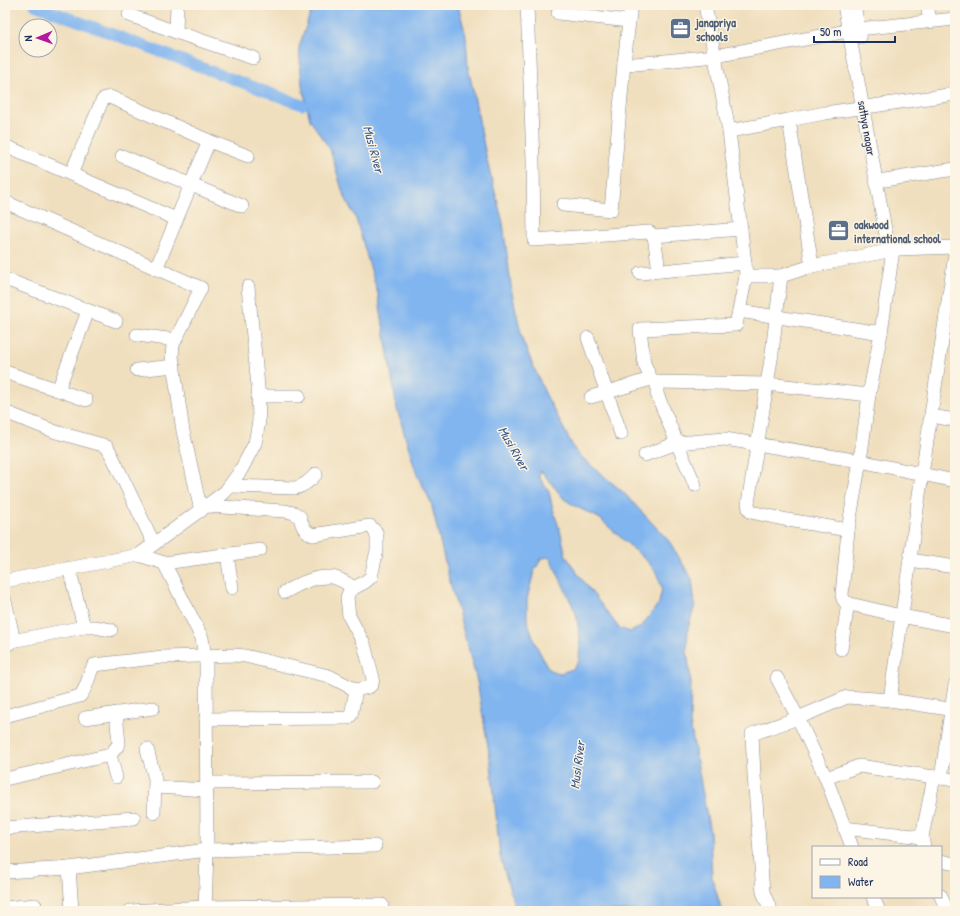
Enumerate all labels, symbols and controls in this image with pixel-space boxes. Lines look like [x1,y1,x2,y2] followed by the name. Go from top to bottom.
[694,14,736,45] place label: janapriya schools
[668,16,694,42] office icon: janapriya schools
[18,18,58,58] north arrow
[814,18,895,44] scale bar
[820,23,841,40] text: 50 m
[21,35,35,42] text: N
[854,99,880,157] street label: sathya nagar
[359,123,389,176] water label: Musi River
[854,216,941,247] place label: oakwood international school
[826,218,852,244] office icon: oakwood international school
[494,423,535,475] water label: Musi River
[565,738,589,790] water label: Musi River
[812,846,942,898] legend
[848,853,868,870] text: Road
[848,873,874,890] text: Water

